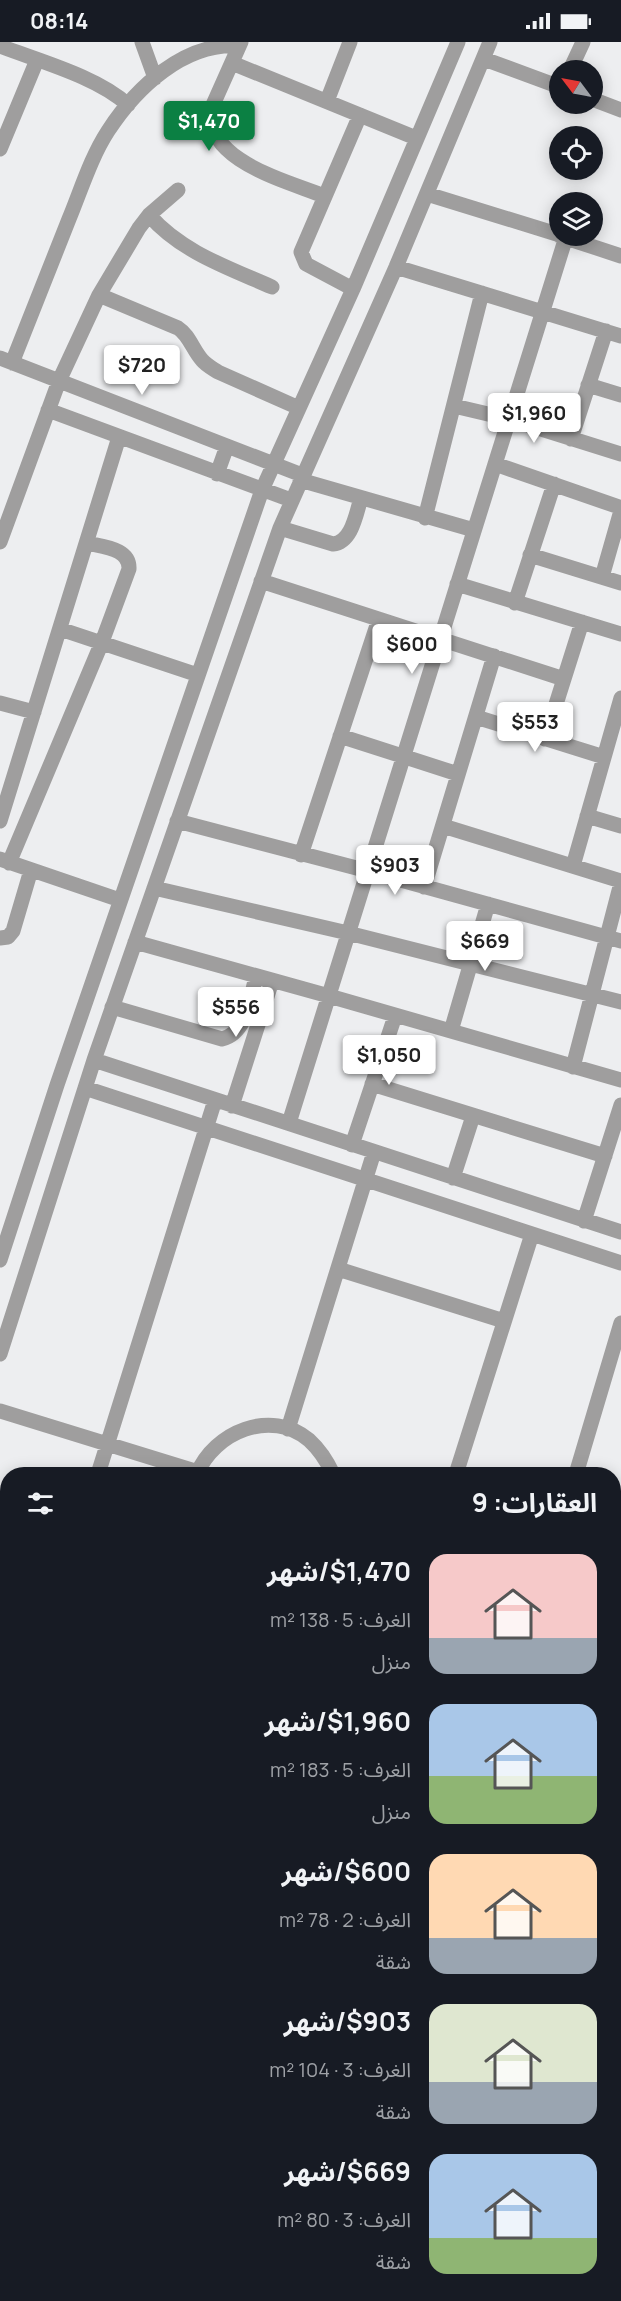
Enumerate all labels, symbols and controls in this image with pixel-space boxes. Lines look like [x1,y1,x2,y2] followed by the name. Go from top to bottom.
[30,6,89,36] text: 08:14
[549,60,603,114] north arrow
[549,60,603,246] map controls
[160,101,258,152] pin: $1,470
[178,107,240,134] text: $1,470
[549,126,603,180] button: locate
[549,192,603,246] button: layers
[106,345,178,396] pin: $720
[118,351,166,378] text: $720
[485,393,583,444] pin: $1,960
[502,399,566,426] text: $1,960
[376,624,448,675] pin: $600
[386,630,438,657] text: $600
[499,702,571,753] pin: $553
[511,708,559,735] text: $553
[359,845,431,896] pin: $903
[370,851,420,878] text: $903
[449,921,521,972] pin: $669
[460,927,510,954] text: $669
[200,987,272,1038] pin: $556
[212,993,260,1020] text: $556
[340,1035,438,1086] pin: $1,050
[357,1041,421,1068] text: $1,050
[472,1484,597,1520] text: العقارات: 9
[24,1487,57,1520] icon: filters
[267,1553,411,1589] text: $1,470/شهر
[477,1578,549,1650] icon: home
[270,1606,411,1633] text: الغرف: 5 · 138 m²
[372,1648,411,1675] text: منزل
[264,1703,411,1739] text: $1,960/شهر
[477,1728,549,1800] icon: home
[270,1756,411,1783] text: الغرف: 5 · 183 m²
[372,1798,411,1825] text: منزل
[282,1853,411,1889] text: $600/شهر
[477,1878,549,1950] icon: home
[279,1906,411,1933] text: الغرف: 2 · 78 m²
[376,1948,411,1975] text: شقة
[284,2003,411,2039] text: $903/شهر
[477,2028,549,2100] icon: home
[269,2056,411,2083] text: الغرف: 3 · 104 m²
[376,2098,411,2125] text: شقة
[284,2153,411,2189] text: $669/شهر
[477,2178,549,2250] icon: home
[277,2206,411,2233] text: الغرف: 3 · 80 m²
[376,2248,411,2275] text: شقة

